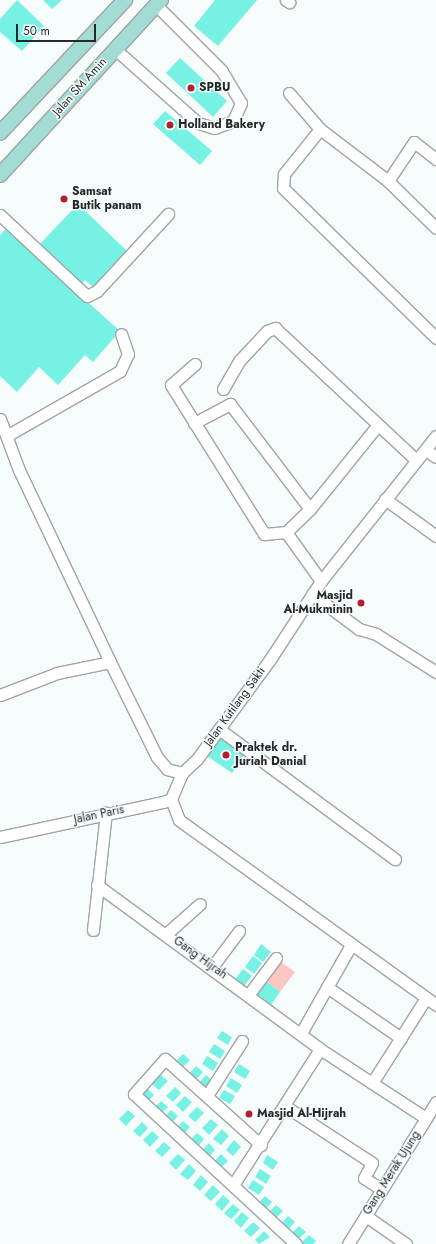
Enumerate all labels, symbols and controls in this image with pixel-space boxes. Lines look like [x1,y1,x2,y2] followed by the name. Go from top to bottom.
[18,16,98,42] scale bar
[23,22,50,40] text: 50 m
[50,55,110,119] street label: Jalan SM Amin
[199,81,230,95] place label: SPBU
[186,83,196,93] marker: SPBU
[178,118,265,132] place label: Holland Bakery
[165,120,175,130] marker: Holland Bakery
[72,185,142,213] place label: Samsat Butik panam
[59,194,69,204] marker: Samsat Butik panam
[283,589,353,617] place label: Masjid Al-Mukminin
[356,598,366,608] marker: Masjid Al-Mukminin
[201,664,269,750] street label: Jalan Kutilang Sakti
[235,741,306,769] place label: Praktek dr. Juriah Danial
[220,749,232,761] marker: Praktek dr. Juriah Danial
[72,803,126,827] street label: Jalan Paris
[170,934,230,982] street label: Gang Hijrah
[257,1107,346,1121] place label: Masjid Al-Hijrah
[244,1109,254,1119] marker: Masjid Al-Hijrah
[360,1128,424,1218] street label: Gang Merak Ujung

